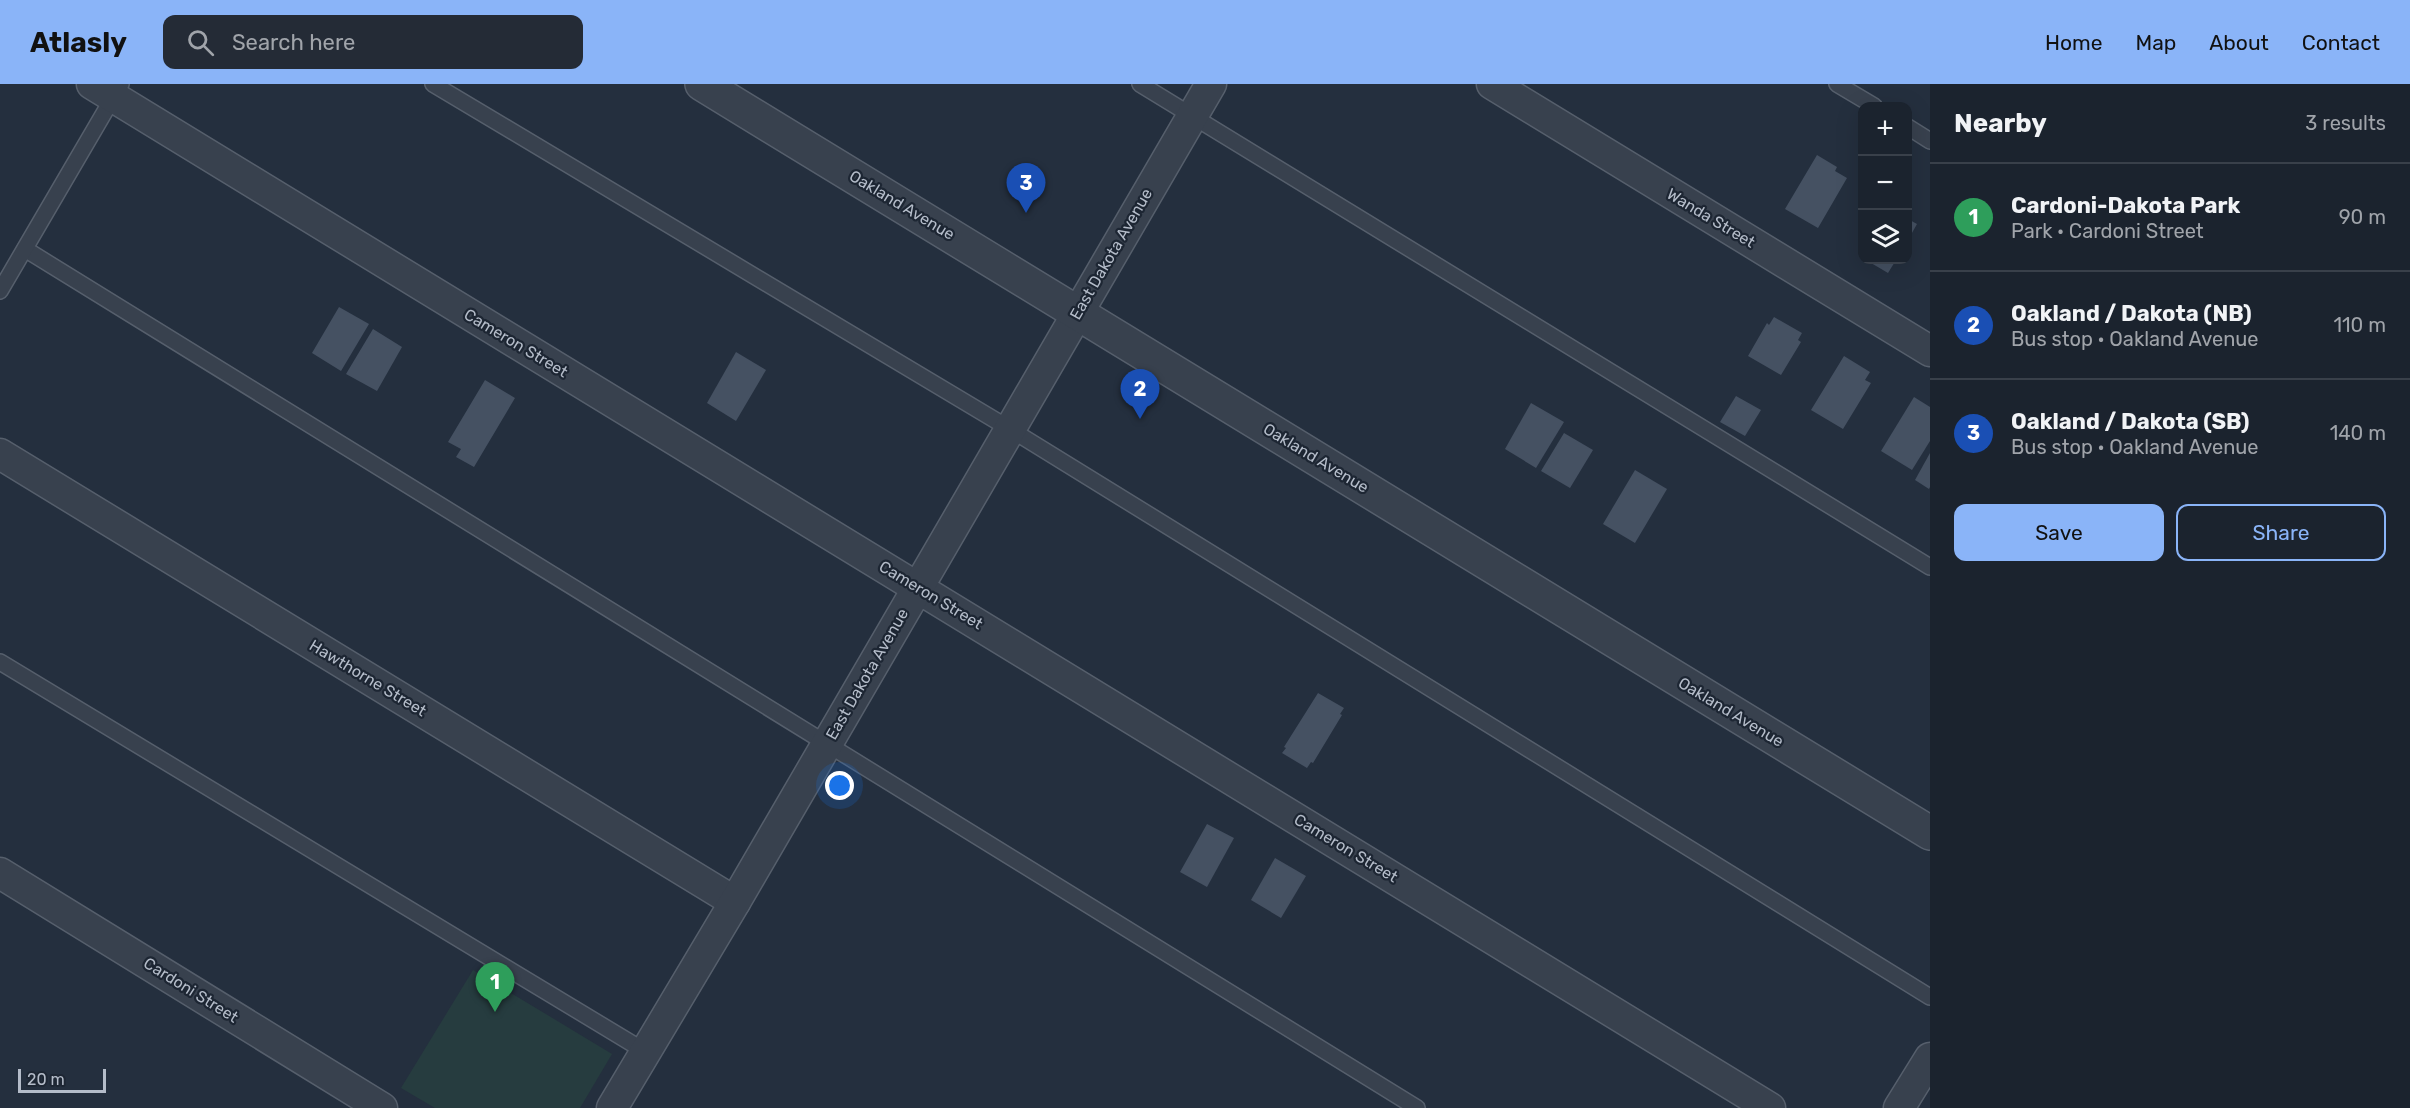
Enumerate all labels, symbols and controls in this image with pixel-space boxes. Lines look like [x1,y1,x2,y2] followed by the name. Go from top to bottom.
[163,15,583,69] search box
[30,26,127,59] text: Atlasly
[184,26,217,59] icon: search
[232,29,355,56] text: Search here
[2045,30,2102,55] text: Home
[2135,30,2176,55] text: Map
[2209,30,2269,55] text: About
[2302,30,2380,55] text: Contact
[1858,102,1912,264] map controls
[1858,102,1912,156] button: +
[1954,108,2047,139] text: Nearby
[2305,111,2386,135] text: 3 results
[1858,156,1912,210] button: −
[1006,164,1046,213] pin: 3
[846,166,958,244] street label: Oakland Avenue
[1663,184,1759,252] street label: Wanda Street
[1066,185,1156,323] street label: East Dakota Avenue
[2011,192,2240,219] text: Cardoni-Dakota Park
[1969,205,1978,229] text: 1
[2339,205,2386,229] text: 90 m
[1858,210,1912,264] button: layers
[2011,219,2204,243] text: Park · Cardoni Street
[2011,300,2252,327] text: Oakland / Dakota (NB)
[461,305,571,381] street label: Cameron Street
[1967,313,1980,337] text: 2
[2334,313,2386,337] text: 110 m
[2011,327,2259,351] text: Bus stop · Oakland Avenue
[1120,370,1160,419] pin: 2
[2011,408,2249,435] text: Oakland / Dakota (SB)
[1260,419,1372,497] street label: Oakland Avenue
[1967,421,1980,445] text: 3
[2330,421,2386,445] text: 140 m
[2011,435,2259,459] text: Bus stop · Oakland Avenue
[1954,504,2164,561] button: Save
[2176,504,2386,561] button: Share
[876,557,986,633] street label: Cameron Street
[822,605,912,743] street label: East Dakota Avenue
[306,636,430,720] street label: Hawthorne Street
[1675,673,1787,751] street label: Oakland Avenue
[825,771,854,800] your location
[1291,810,1401,886] street label: Cameron Street
[140,953,242,1027] street label: Cardoni Street
[476,962,514,1012] pin: 1
[18,1066,106,1094] scale bar
[27,1070,65,1089] text: 20 m

